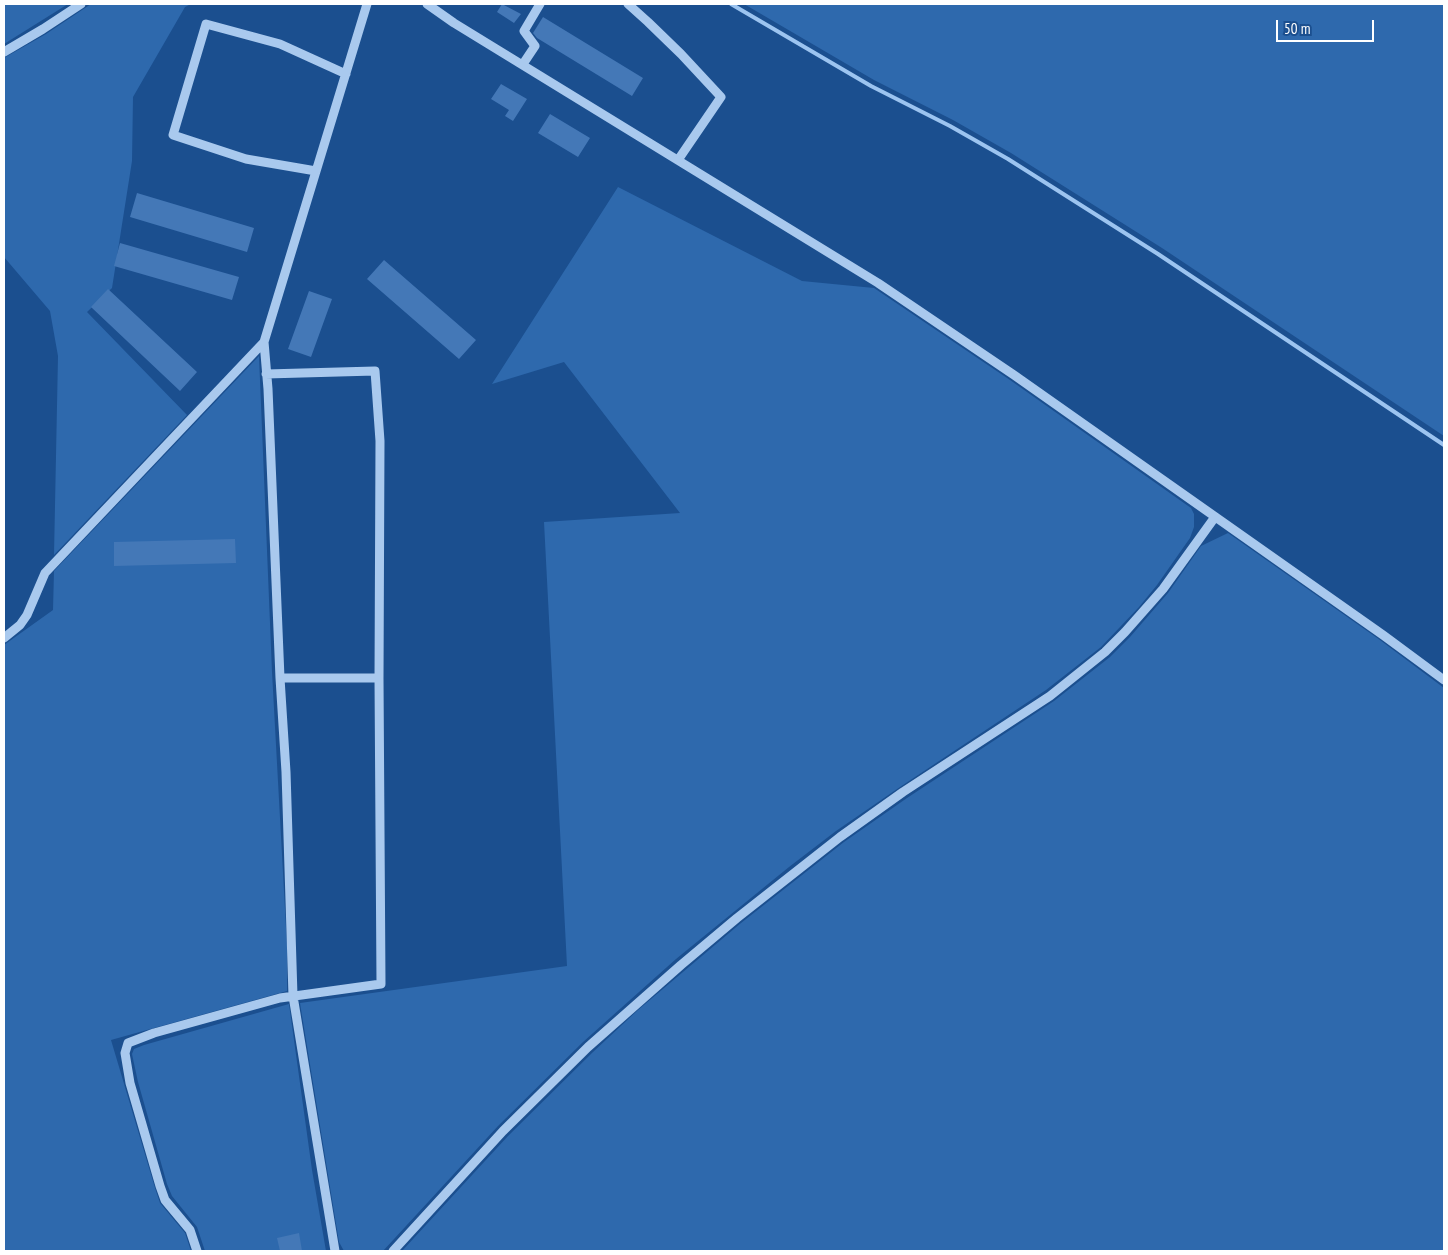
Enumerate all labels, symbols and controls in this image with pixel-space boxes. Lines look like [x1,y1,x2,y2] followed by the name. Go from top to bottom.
[1278,10,1376,42] scale bar
[1284,19,1310,38] text: 50 m

